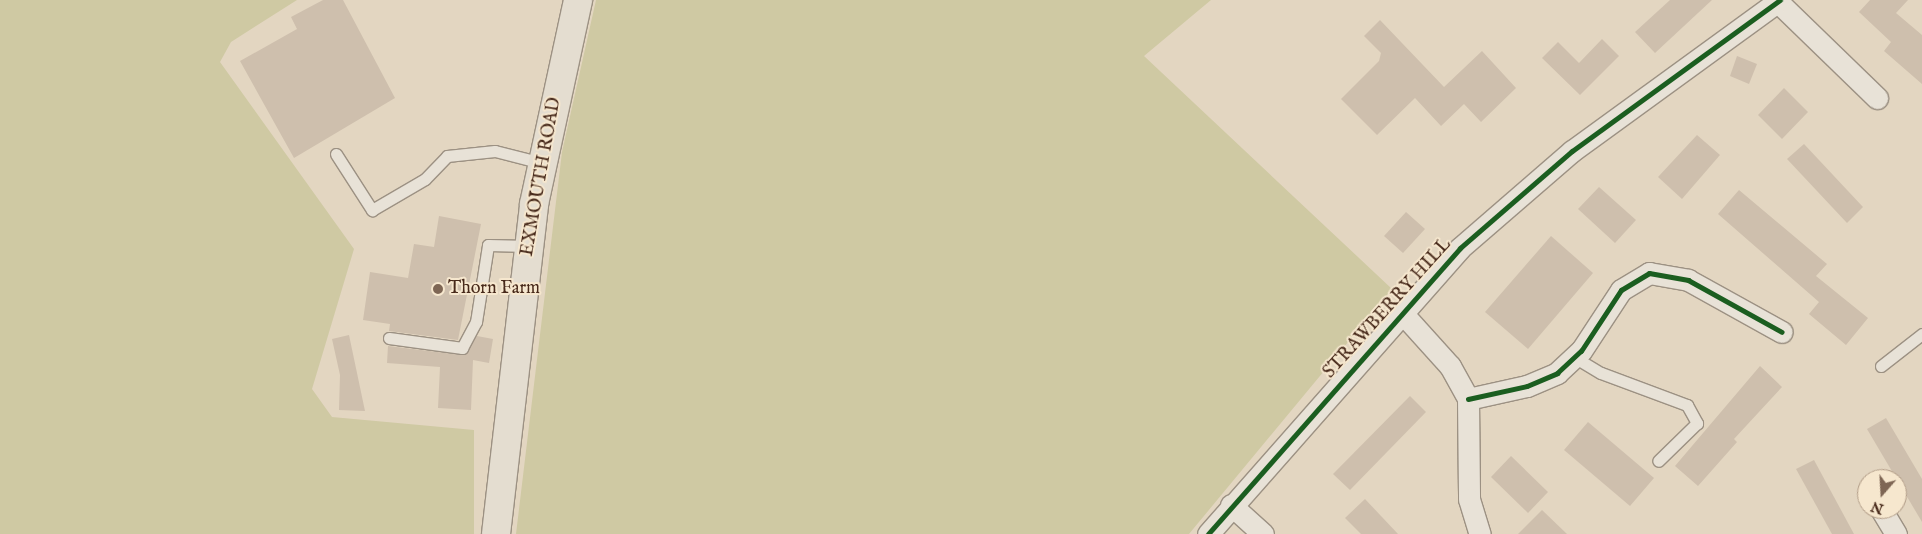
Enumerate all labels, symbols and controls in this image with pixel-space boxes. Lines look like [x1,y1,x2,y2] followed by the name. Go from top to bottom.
[517,96,567,258] street label: EXMOUTH ROAD
[1319,235,1457,383] street label: STRAWBERRY HILL
[448,278,540,300] place label: Thorn Farm
[432,283,444,295] marker: Thorn Farm
[1857,469,1907,519] north arrow
[1869,497,1886,518] text: N

